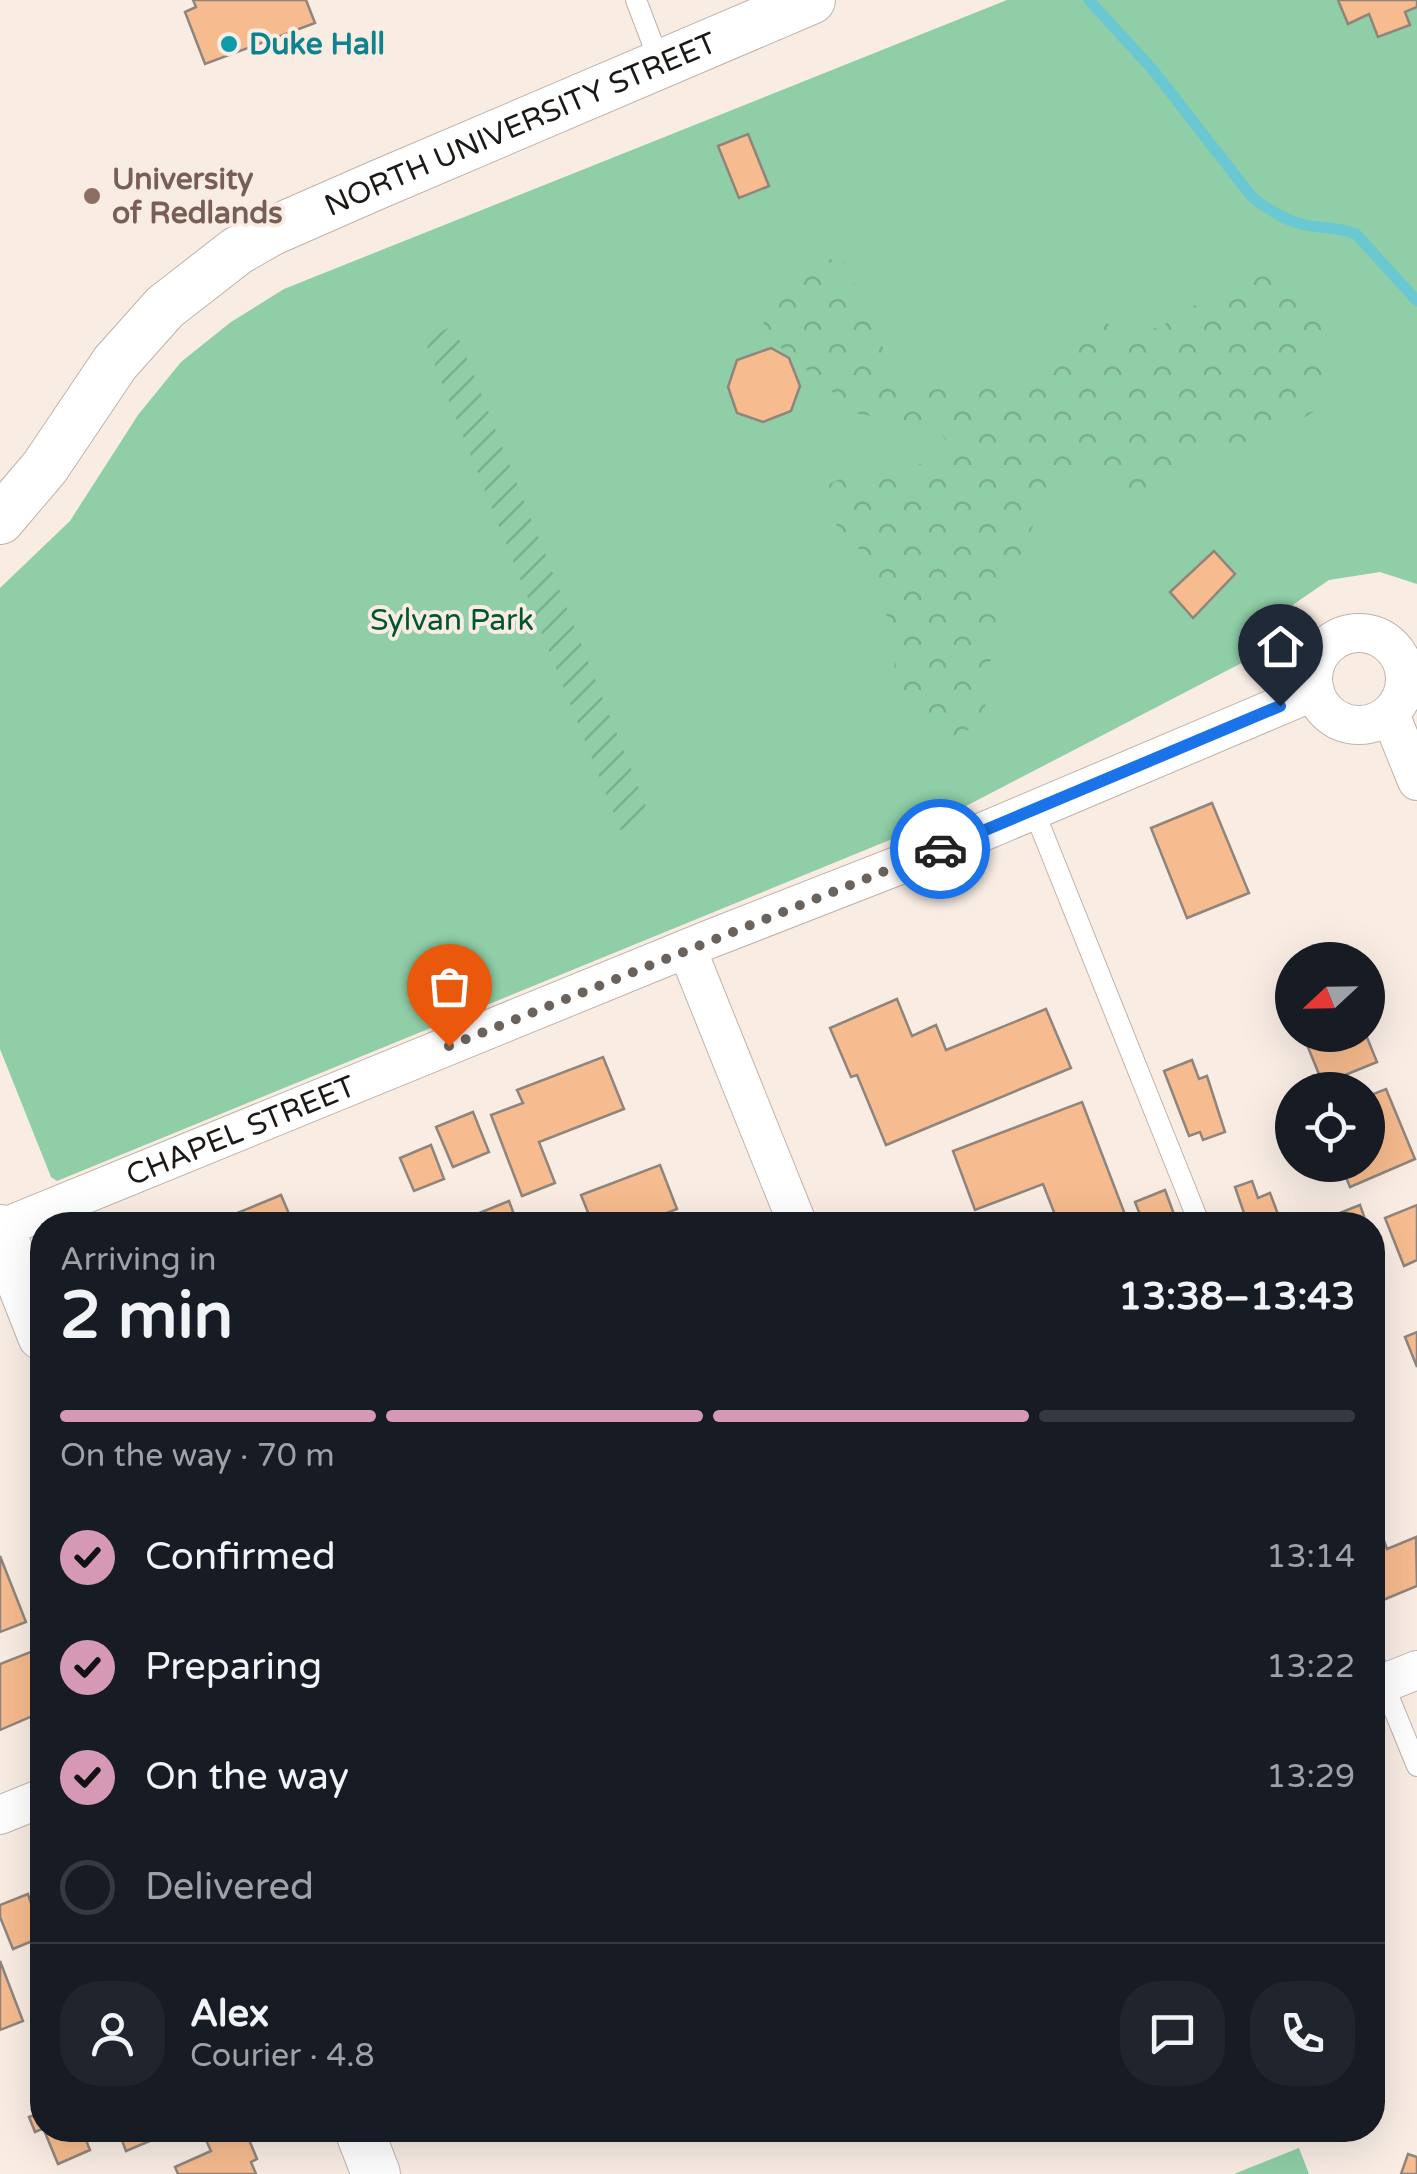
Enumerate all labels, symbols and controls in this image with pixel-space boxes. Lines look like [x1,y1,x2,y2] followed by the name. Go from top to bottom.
[319,24,722,225] street label: NORTH UNIVERSITY STREET
[249,26,385,63] place label: Duke Hall
[218,33,240,55] marker: Duke Hall
[112,161,283,232] place label: University of Redlands
[81,185,103,207] marker: University of Redlands
[370,602,534,639] park label: Sylvan Park
[1238,604,1323,707] pin
[1253,619,1308,674] icon: home
[890,799,990,899] courier
[913,822,968,877] icon: car
[1275,942,1385,1052] north arrow
[1275,942,1385,1182] map controls
[407,944,492,1047] pin
[422,959,477,1014] icon: bag
[121,1068,361,1194] street label: CHAPEL STREET
[1275,1072,1385,1182] button: locate
[60,1241,217,1279] text: Arriving in
[1118,1274,1355,1320] text: 13:38–13:43
[60,1277,233,1356] text: 2 min
[60,1437,335,1475] text: On the way · 70 m
[60,1530,115,1585] icon: check
[145,1534,336,1580] text: Confirmed
[1266,1538,1355,1576] text: 13:14
[60,1640,115,1695] icon: check
[145,1644,322,1690] text: Preparing
[1266,1648,1355,1686] text: 13:22
[60,1750,115,1805] icon: check
[145,1754,349,1800] text: On the way
[1266,1758,1355,1796] text: 13:29
[145,1864,314,1910] text: Delivered
[60,1981,165,2086] button: person
[1120,1981,1225,2086] button: chat
[1250,1981,1355,2086] button: phone
[190,1991,269,2037] text: Alex
[190,2037,375,2075] text: Courier · 4.8

